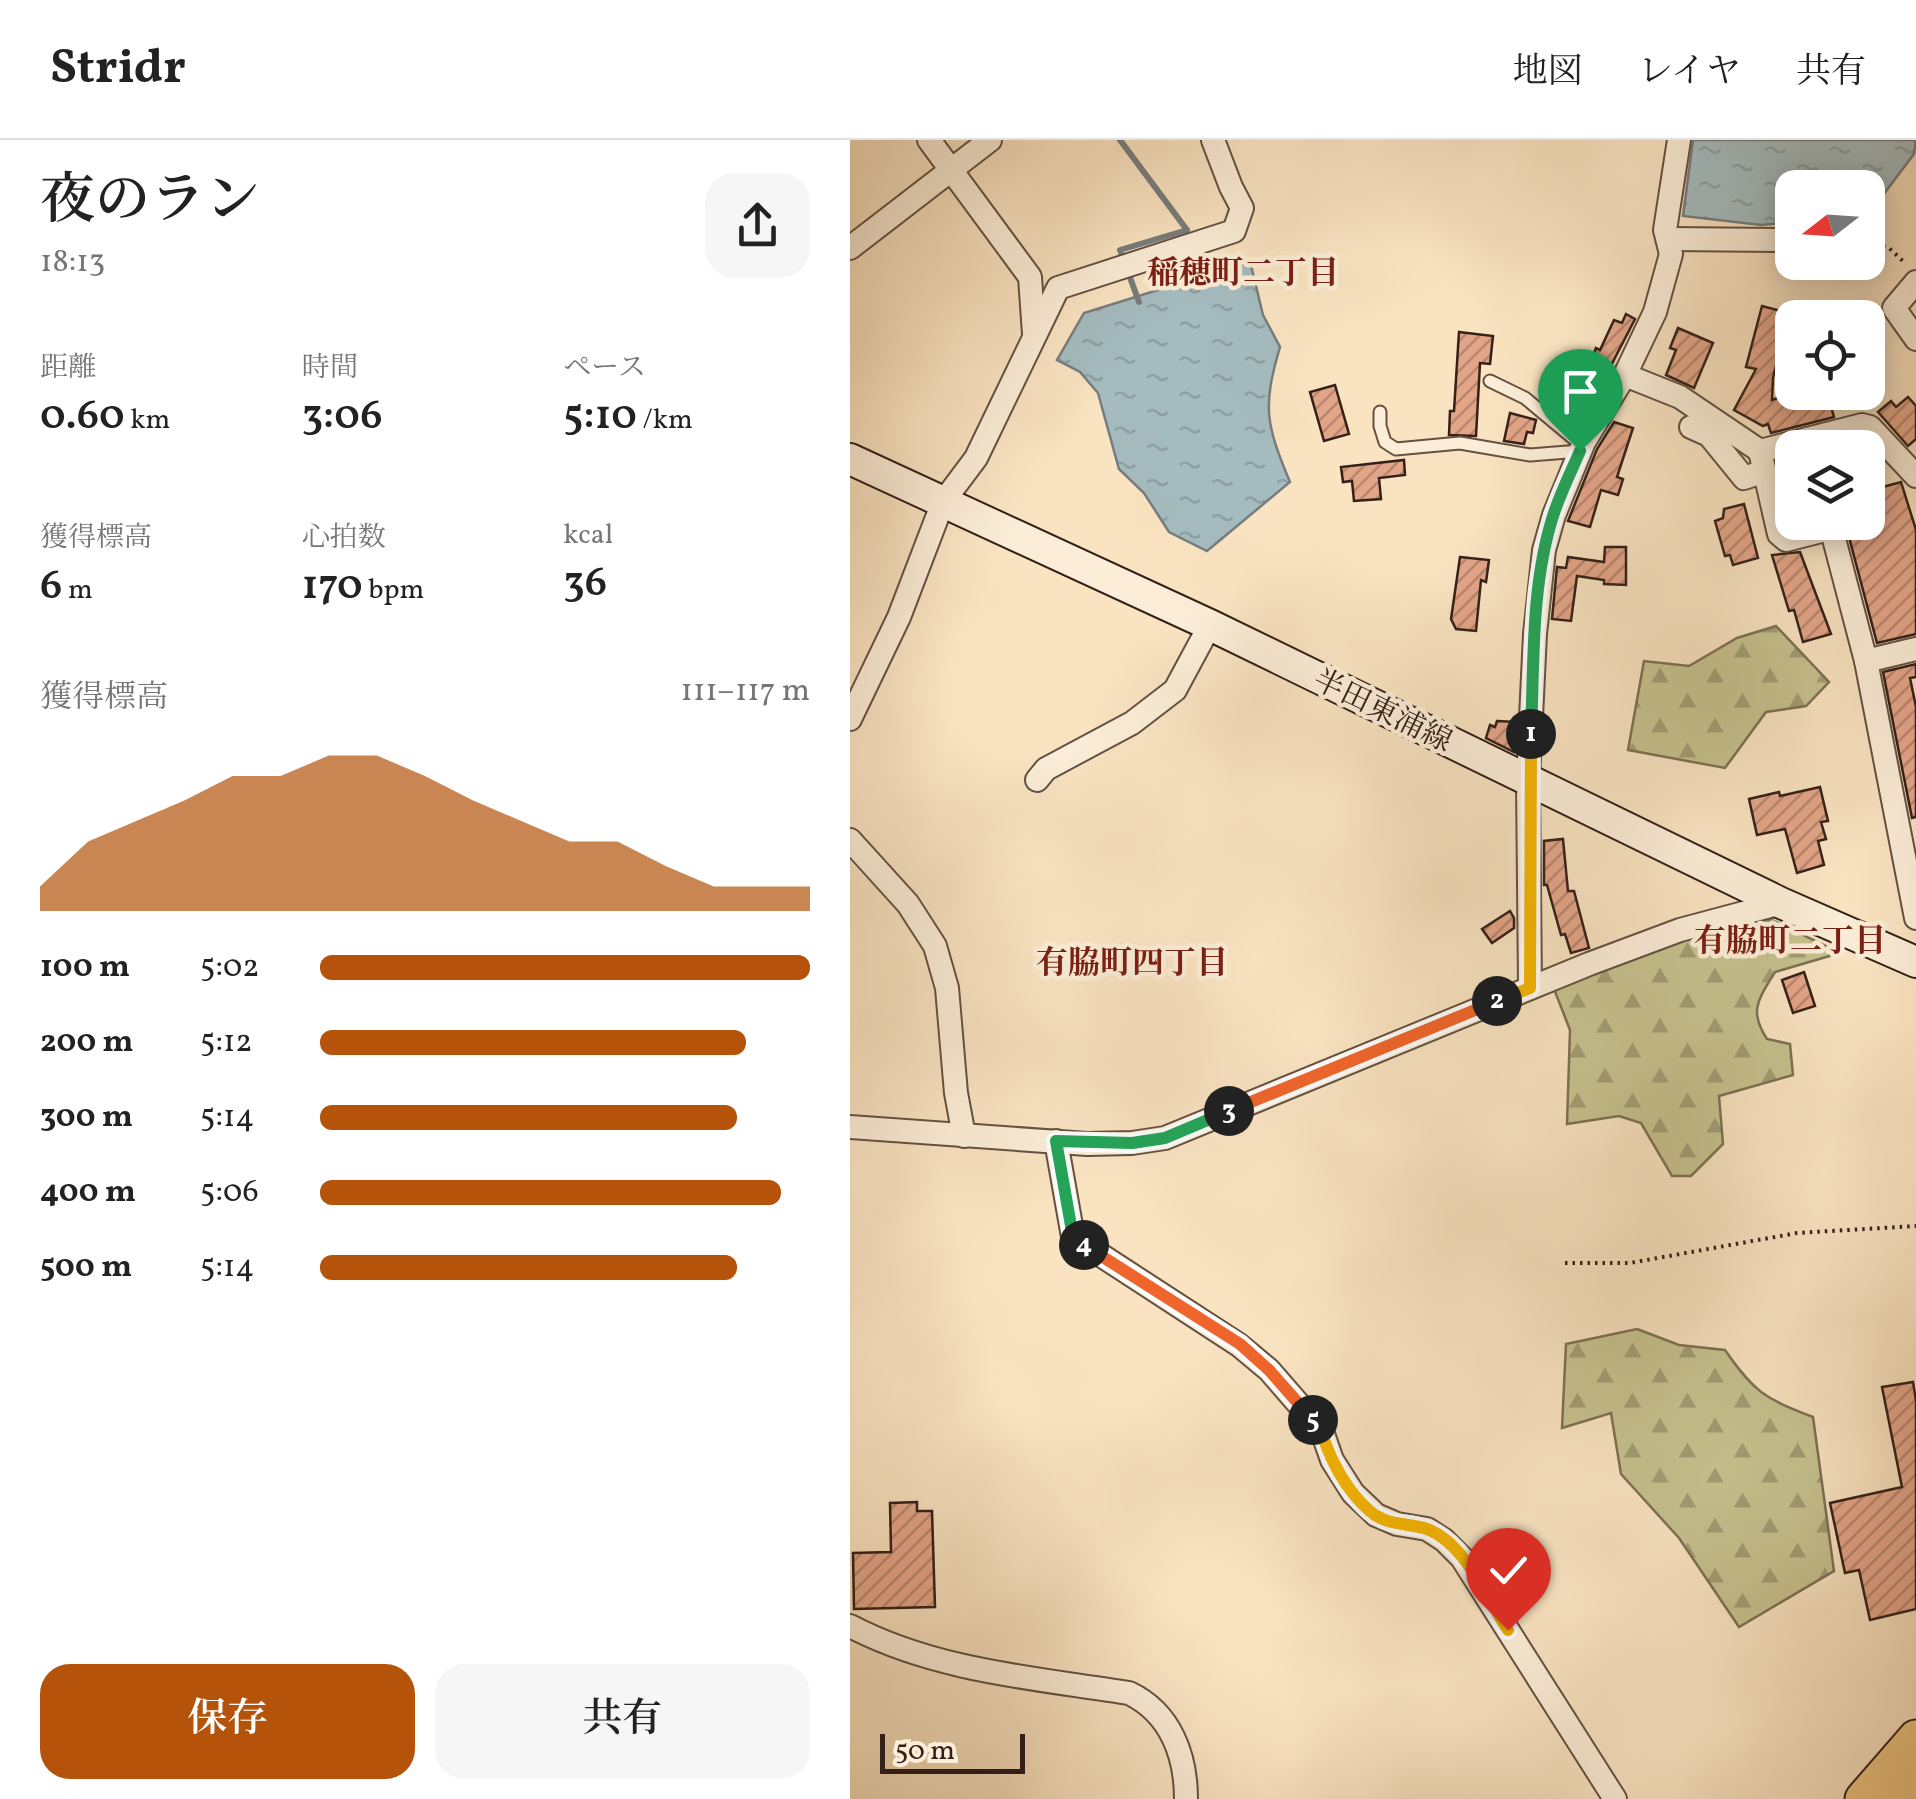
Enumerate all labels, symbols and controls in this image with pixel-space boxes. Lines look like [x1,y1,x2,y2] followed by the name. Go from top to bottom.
[50,36,186,103] text: Stridr
[1513,49,1583,97] text: 地図
[1638,49,1741,97] text: レイヤ
[1796,49,1866,97] text: 共有
[40,165,260,241] text: 夜のラン
[1775,170,1885,280] north arrow
[1775,170,1885,540] map controls
[705,173,810,278] button: share
[40,241,105,285] text: 18:13
[1147,253,1339,297] district label: 稲穂町二丁目
[1775,300,1885,410] button: locate
[40,349,96,388] text: 距離
[302,349,358,388] text: 時間
[563,349,646,388] text: ペース
[1538,349,1623,452] pin
[1553,364,1608,419] icon: arrive
[40,388,125,447] text: 0.60
[302,388,383,447] text: 3:06
[563,388,637,447] text: 5:10
[125,401,170,440] text: km
[637,401,693,440] text: /km
[1775,430,1885,540] button: layers
[563,516,613,555] text: kcal
[40,519,152,558] text: 獲得標高
[302,519,386,558] text: 心拍数
[563,555,607,614] text: 36
[40,558,62,617] text: 6
[302,558,363,617] text: 170
[62,571,93,610] text: m
[363,571,424,610] text: bpm
[1306,660,1459,764] street label: 半田東浦線
[681,670,810,714] text: 111–117 m
[40,677,168,721] text: 獲得標高
[1506,709,1556,759] pin: 1
[1525,714,1537,753] text: 1
[1694,921,1886,965] district label: 有脇町二丁目
[1036,943,1228,987] district label: 有脇町四丁目
[40,946,130,990] text: 100 m
[200,946,259,990] text: 5:02
[1472,976,1522,1026] pin: 2
[1490,981,1504,1020] text: 2
[40,1021,134,1065] text: 200 m
[200,1021,253,1065] text: 5:12
[1204,1086,1254,1136] pin: 3
[1222,1091,1236,1130] text: 3
[40,1096,133,1140] text: 300 m
[200,1096,254,1140] text: 5:14
[40,1171,136,1215] text: 400 m
[200,1171,259,1215] text: 5:06
[1059,1220,1109,1270] pin: 4
[1076,1225,1092,1264] text: 4
[40,1246,132,1290] text: 500 m
[200,1246,254,1290] text: 5:14
[1288,1395,1338,1445] pin: 5
[1306,1400,1320,1439] text: 5
[1466,1528,1551,1631] pin
[1481,1543,1536,1598] icon: check
[40,1664,415,1779] button: 保存
[435,1664,810,1779] button: 共有
[880,1729,1025,1774] scale bar
[895,1732,955,1771] text: 50 m

